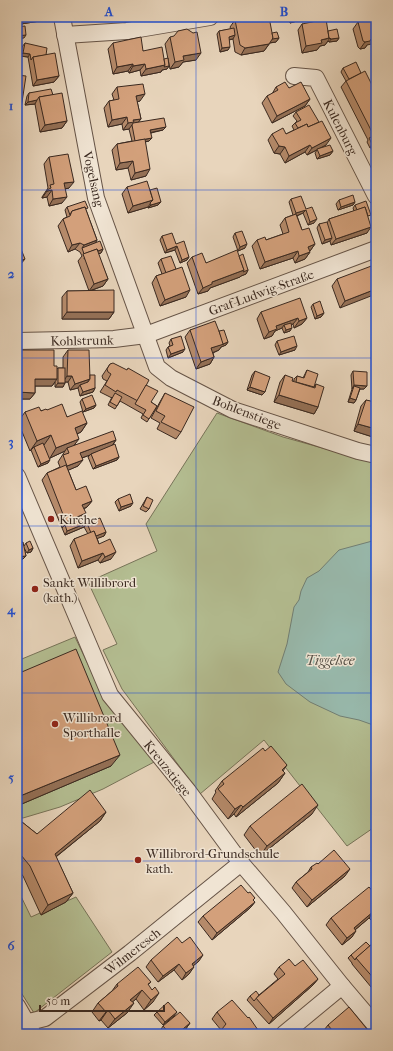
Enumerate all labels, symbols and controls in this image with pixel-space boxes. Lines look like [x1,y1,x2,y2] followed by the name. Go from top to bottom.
[104,4,114,19] text: A
[280,4,289,19] text: B
[320,97,361,158] street label: Kulenburg
[9,98,14,113] text: 1
[80,149,107,209] street label: Vogelsang
[8,266,15,281] text: 2
[207,266,316,318] street label: Graf-Ludwig-Straße
[50,332,114,349] street label: Kohlstrunk
[210,392,284,433] street label: Bohlenstiege
[8,434,14,450] text: 3
[59,512,98,527] place label: Kirche
[46,514,56,524] marker: Kirche
[43,575,137,605] place label: Sankt Willibrord (kath.)
[30,584,40,594] marker: Sankt Willibrord (kath.)
[6,602,16,618] text: 4
[306,652,355,669] water label: Tiggelsee
[62,710,123,740] place label: Willibrord Sporthalle
[50,719,60,729] marker: Willibrord Sporthalle
[141,737,195,800] street label: Kreuzstiege
[8,770,14,785] text: 5
[145,846,280,876] place label: Willibrord-Grundschule kath.
[133,855,143,865] marker: Willibrord-Grundschule kath.
[101,924,164,979] street label: Wilmeresch
[7,938,15,953] text: 6
[40,987,164,1013] scale bar
[46,994,70,1008] text: 50 m

